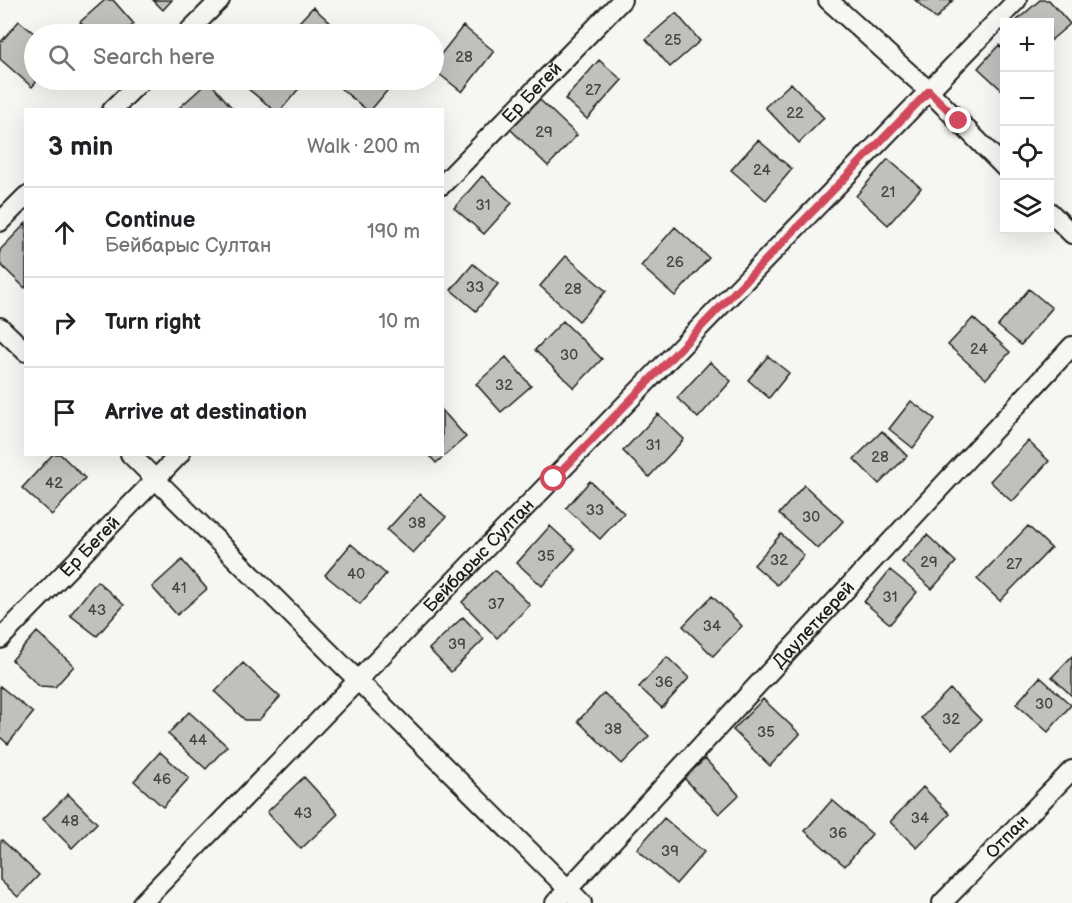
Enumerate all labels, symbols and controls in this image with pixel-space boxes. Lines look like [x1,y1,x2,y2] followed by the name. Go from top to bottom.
[1000,18,1054,234] map controls
[1000,18,1054,72] button: +
[24,24,444,90] search box
[664,31,682,50] house number: 25
[45,41,78,74] icon: search
[93,44,215,71] text: Search here
[455,48,473,67] house number: 28
[498,58,567,128] street label: Ер Бегей
[1000,72,1054,126] button: −
[585,81,602,100] house number: 27
[786,104,804,123] house number: 22
[945,107,971,133] route end
[535,123,553,142] house number: 29
[1000,126,1054,180] button: locate
[48,132,113,163] text: 3 min
[307,135,420,159] text: Walk · 200 m
[753,161,771,180] house number: 24
[1000,180,1054,234] button: layers
[881,183,895,202] house number: 21
[475,196,491,215] house number: 31
[105,207,195,234] text: Continue
[48,216,81,249] icon: ahead
[367,220,420,244] text: 190 m
[105,234,271,258] text: Бейбарыс Султан
[666,253,684,272] house number: 26
[466,278,484,297] house number: 33
[564,280,582,299] house number: 28
[48,306,81,339] icon: right
[105,309,201,336] text: Turn right
[379,310,420,334] text: 10 m
[970,340,988,359] house number: 24
[560,346,578,365] house number: 30
[495,376,513,395] house number: 32
[48,396,81,429] icon: arrive
[105,399,307,426] text: Arrive at destination
[645,436,661,455] house number: 31
[871,448,889,467] house number: 28
[540,465,566,491] route start
[45,474,63,493] house number: 42
[420,495,539,617] street label: Бейбарыс Султан
[586,501,604,520] house number: 33
[802,508,820,527] house number: 30
[56,512,125,582] street label: Ер Бегей
[408,514,426,533] house number: 38
[537,547,555,566] house number: 35
[770,551,788,570] house number: 32
[920,553,938,572] house number: 29
[1006,555,1023,574] house number: 27
[347,565,365,584] house number: 40
[769,577,859,672] street label: Даулеткерей
[172,579,186,598] house number: 41
[882,588,898,607] house number: 31
[488,595,505,614] house number: 37
[88,601,106,620] house number: 43
[703,617,721,636] house number: 34
[448,635,466,654] house number: 39
[655,673,673,692] house number: 36
[1035,695,1053,714] house number: 30
[942,710,960,729] house number: 32
[604,720,622,739] house number: 38
[757,723,775,742] house number: 35
[189,731,207,750] house number: 44
[153,770,171,789] house number: 46
[294,804,312,823] house number: 43
[911,809,929,828] house number: 34
[981,811,1033,863] street label: Отпан
[61,812,79,831] house number: 48
[829,824,847,843] house number: 36
[661,842,679,861] house number: 39

